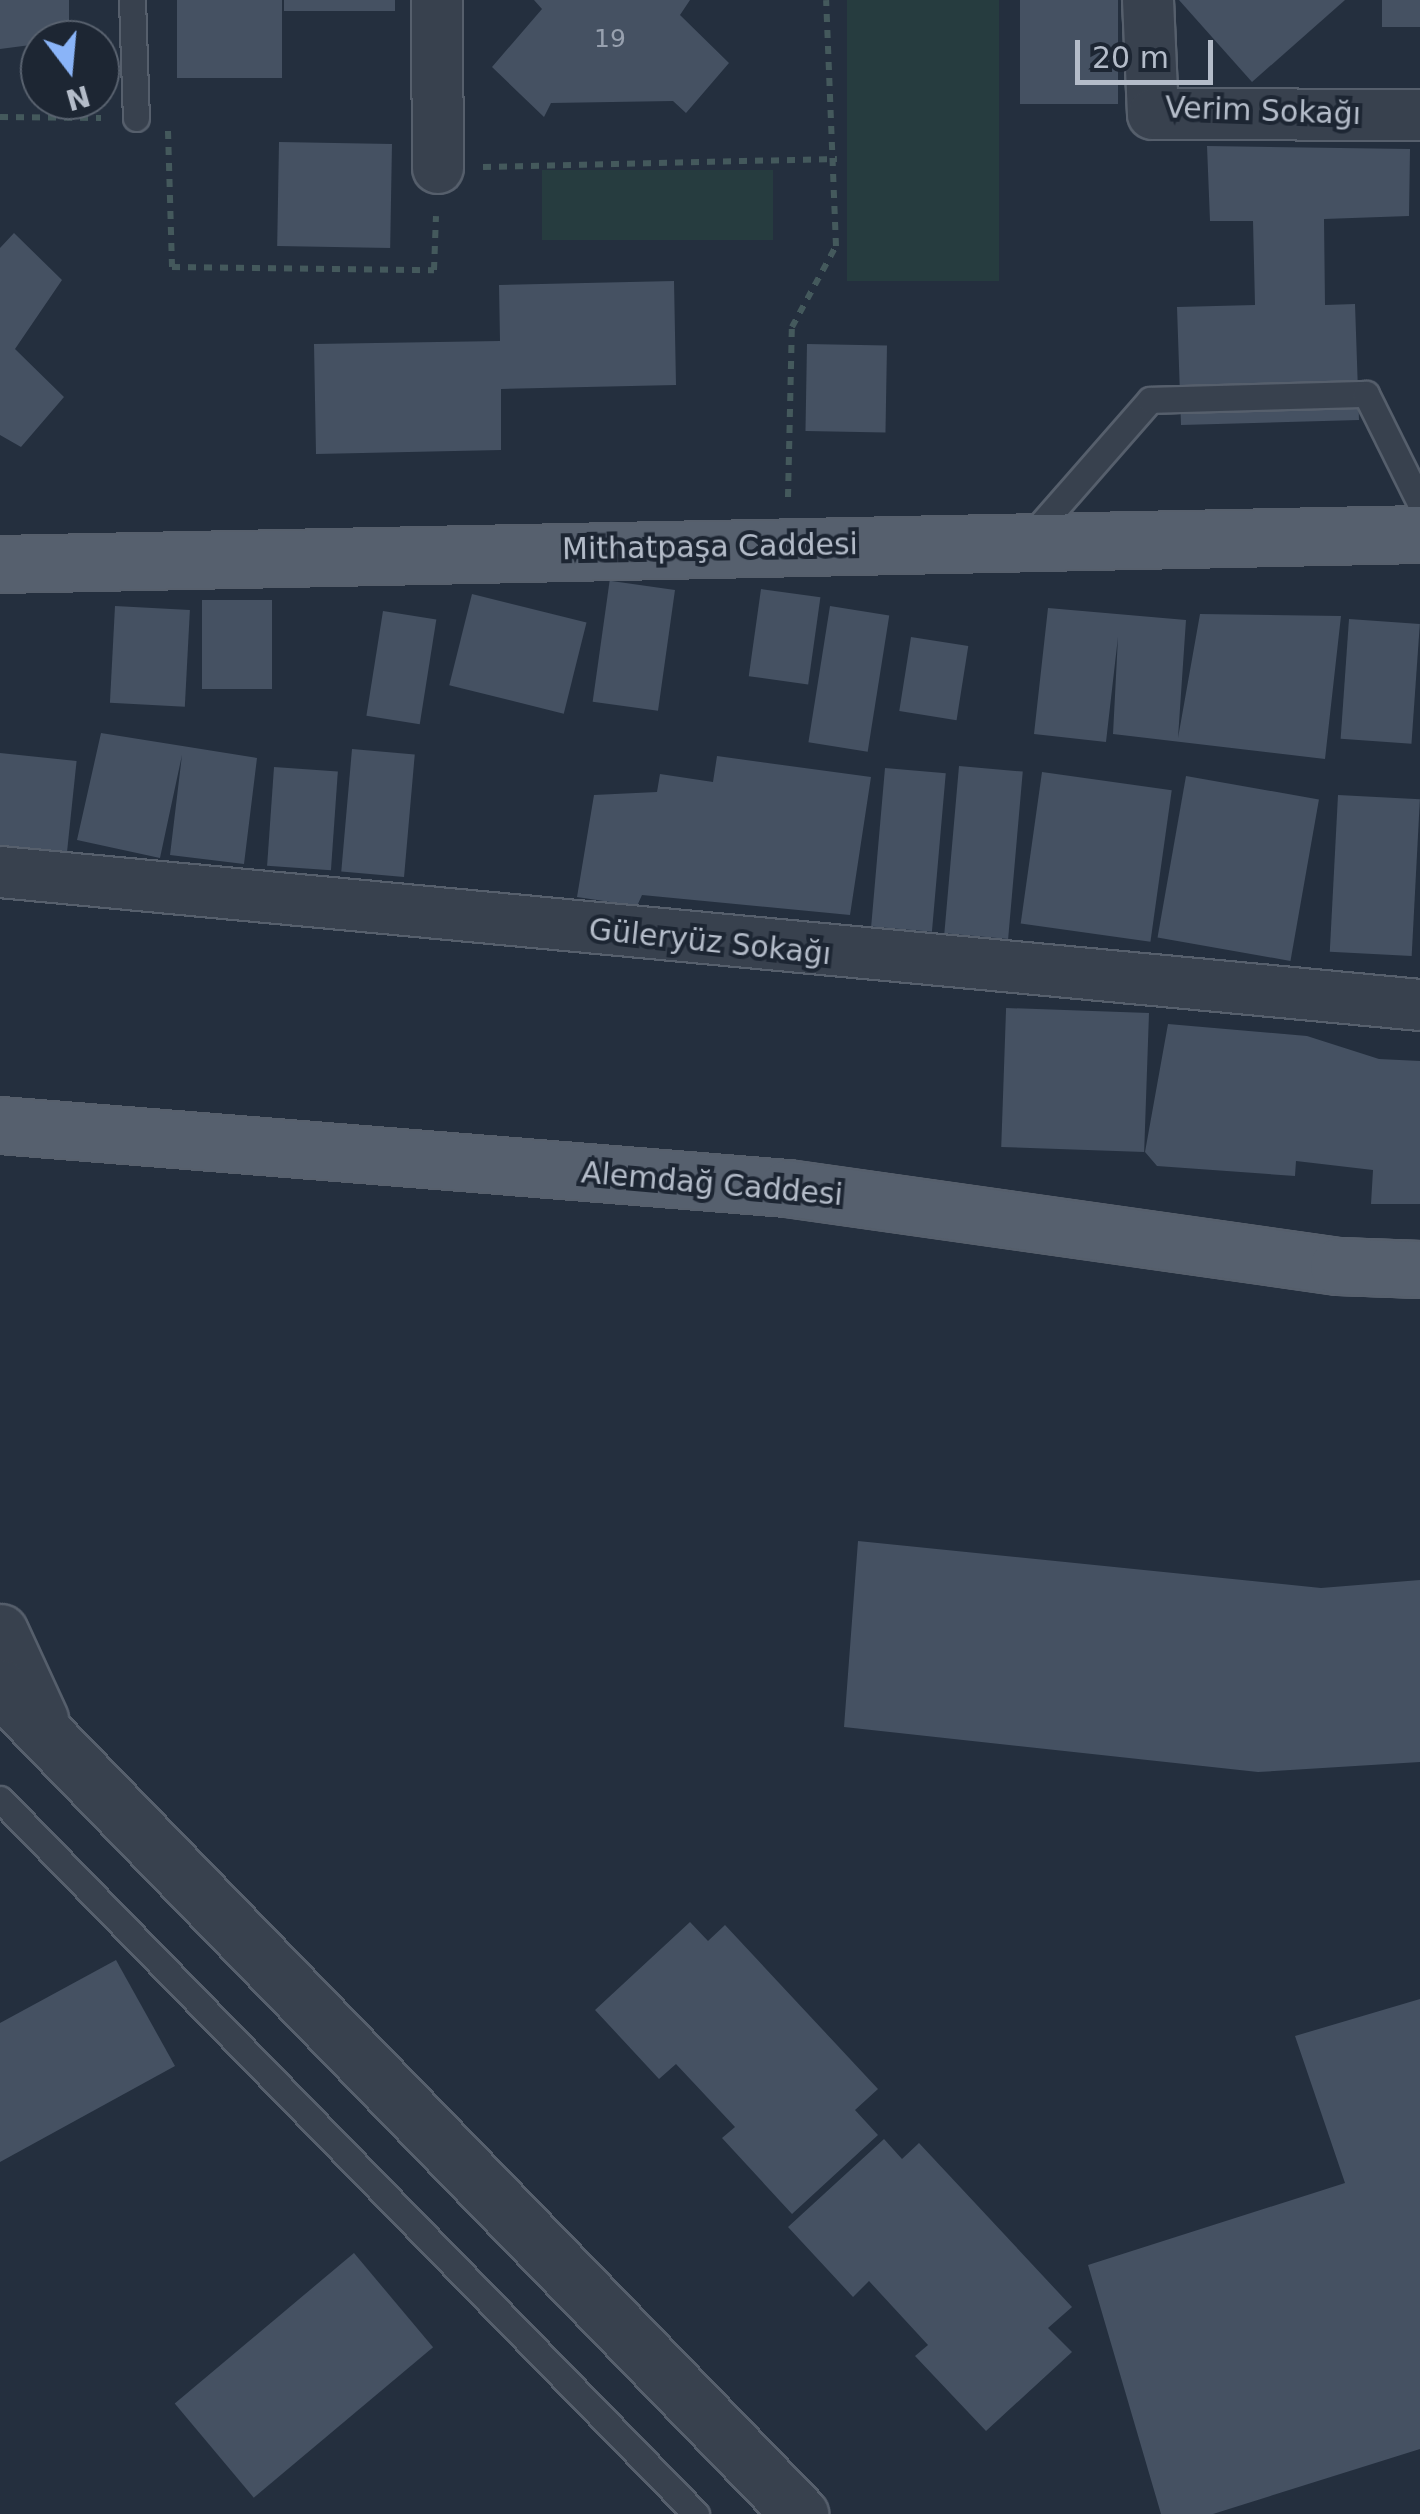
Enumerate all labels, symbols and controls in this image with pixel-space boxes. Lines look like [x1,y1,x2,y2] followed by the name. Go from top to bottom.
[20,20,120,120] north arrow
[1080,20,1218,82] scale bar
[594,24,626,54] house number: 19
[1092,40,1169,75] text: 20 m
[62,78,94,116] text: N
[1164,90,1362,132] street label: Verim Sokağı
[562,526,858,568] street label: Mithatpaşa Caddesi
[587,911,833,973] street label: Güleryüz Sokağı
[580,1155,844,1213] street label: Alemdağ Caddesi

